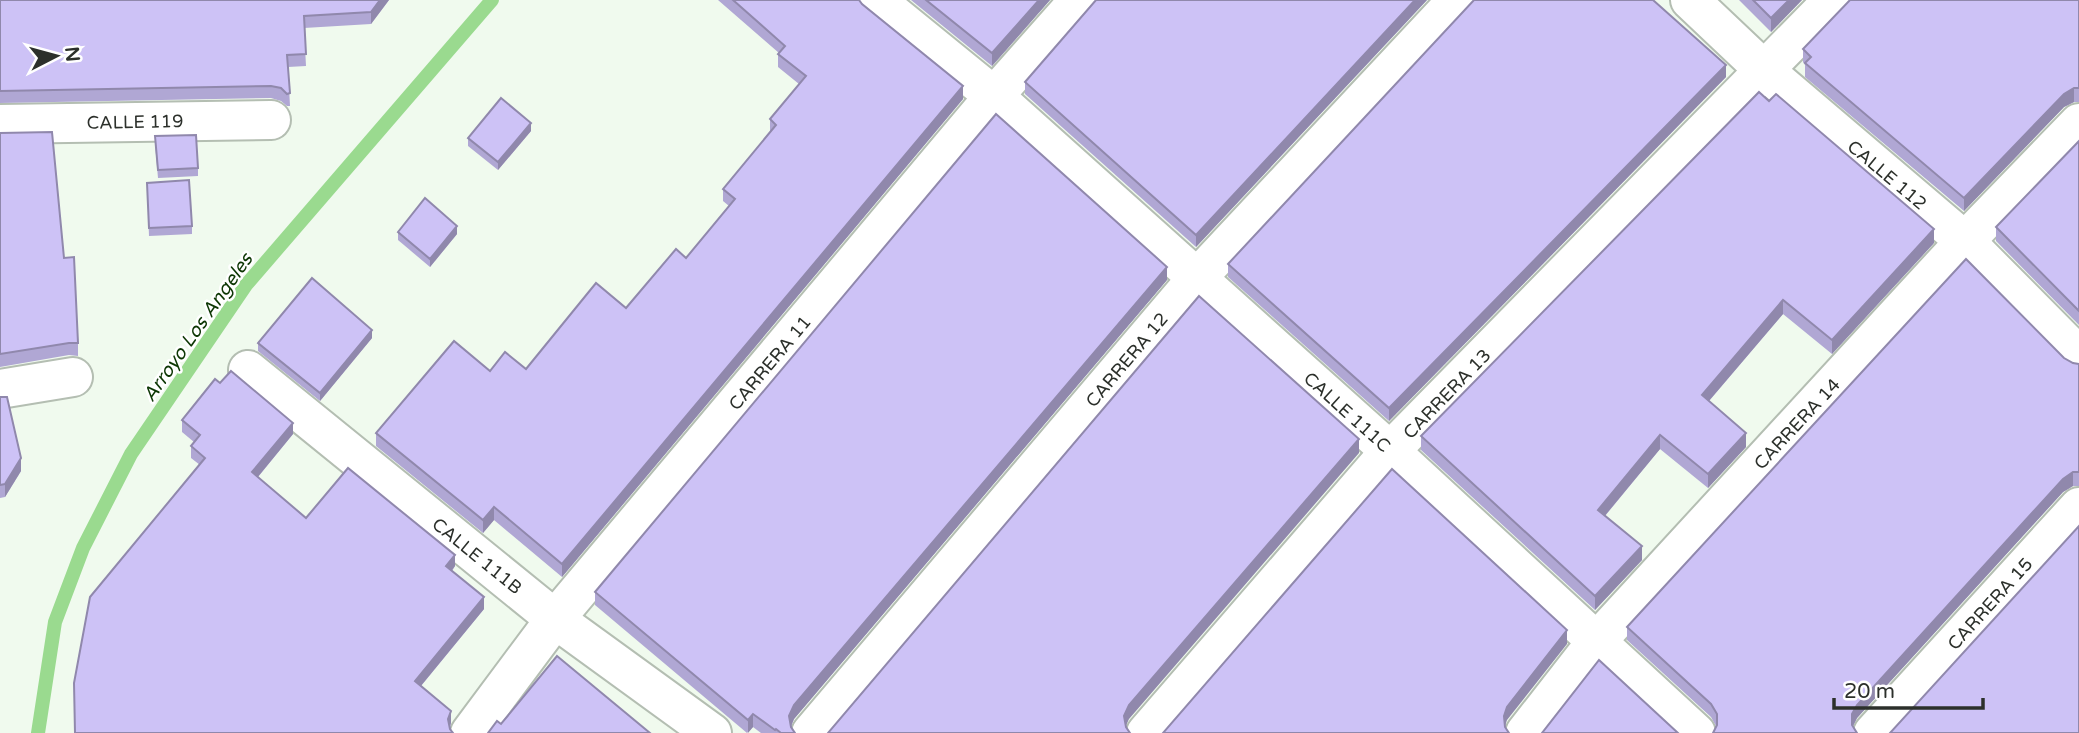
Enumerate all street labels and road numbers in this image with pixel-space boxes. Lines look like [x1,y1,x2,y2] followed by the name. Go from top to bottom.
[86,110,184,134] street label: CALLE 119
[1843,135,1931,215] street label: CALLE 112
[1081,308,1173,412] street label: CARRERA 12
[724,311,816,415] street label: CARRERA 11
[1399,344,1495,444] street label: CARRERA 13
[1299,367,1395,457] street label: CALLE 111C
[1749,374,1845,474] street label: CARRERA 14
[428,513,526,599] street label: CALLE 111B
[1943,553,2037,655] street label: CARRERA 15

